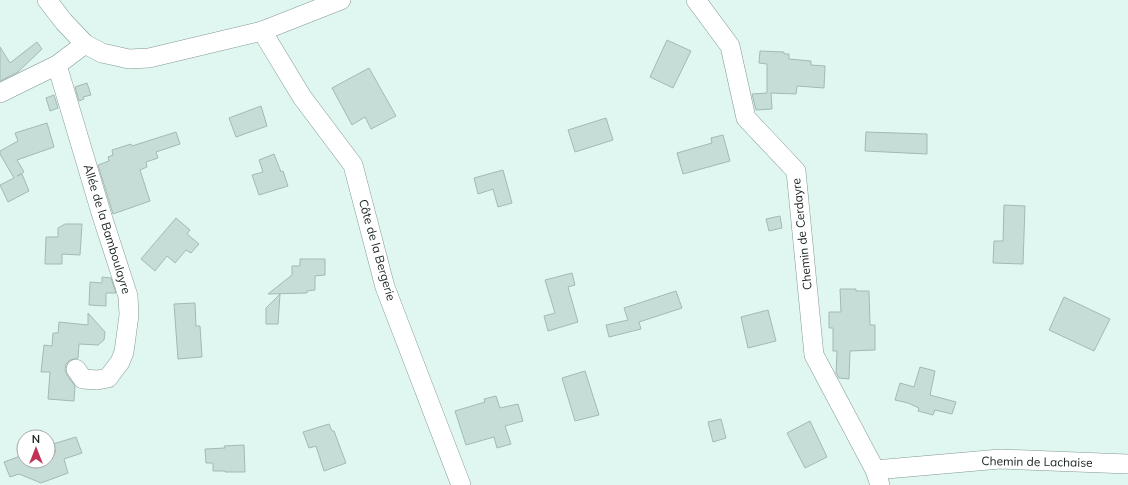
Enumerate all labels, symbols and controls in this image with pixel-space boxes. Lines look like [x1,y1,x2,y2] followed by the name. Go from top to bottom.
[81,162,134,296] street label: Allée de la Bamboulayre
[788,177,815,291] street label: Chemin de Cerdayre
[356,197,399,302] street label: Côte de la Bergerie
[16,429,56,469] north arrow
[32,432,40,446] text: N
[981,453,1093,470] street label: Chemin de Lachaise

